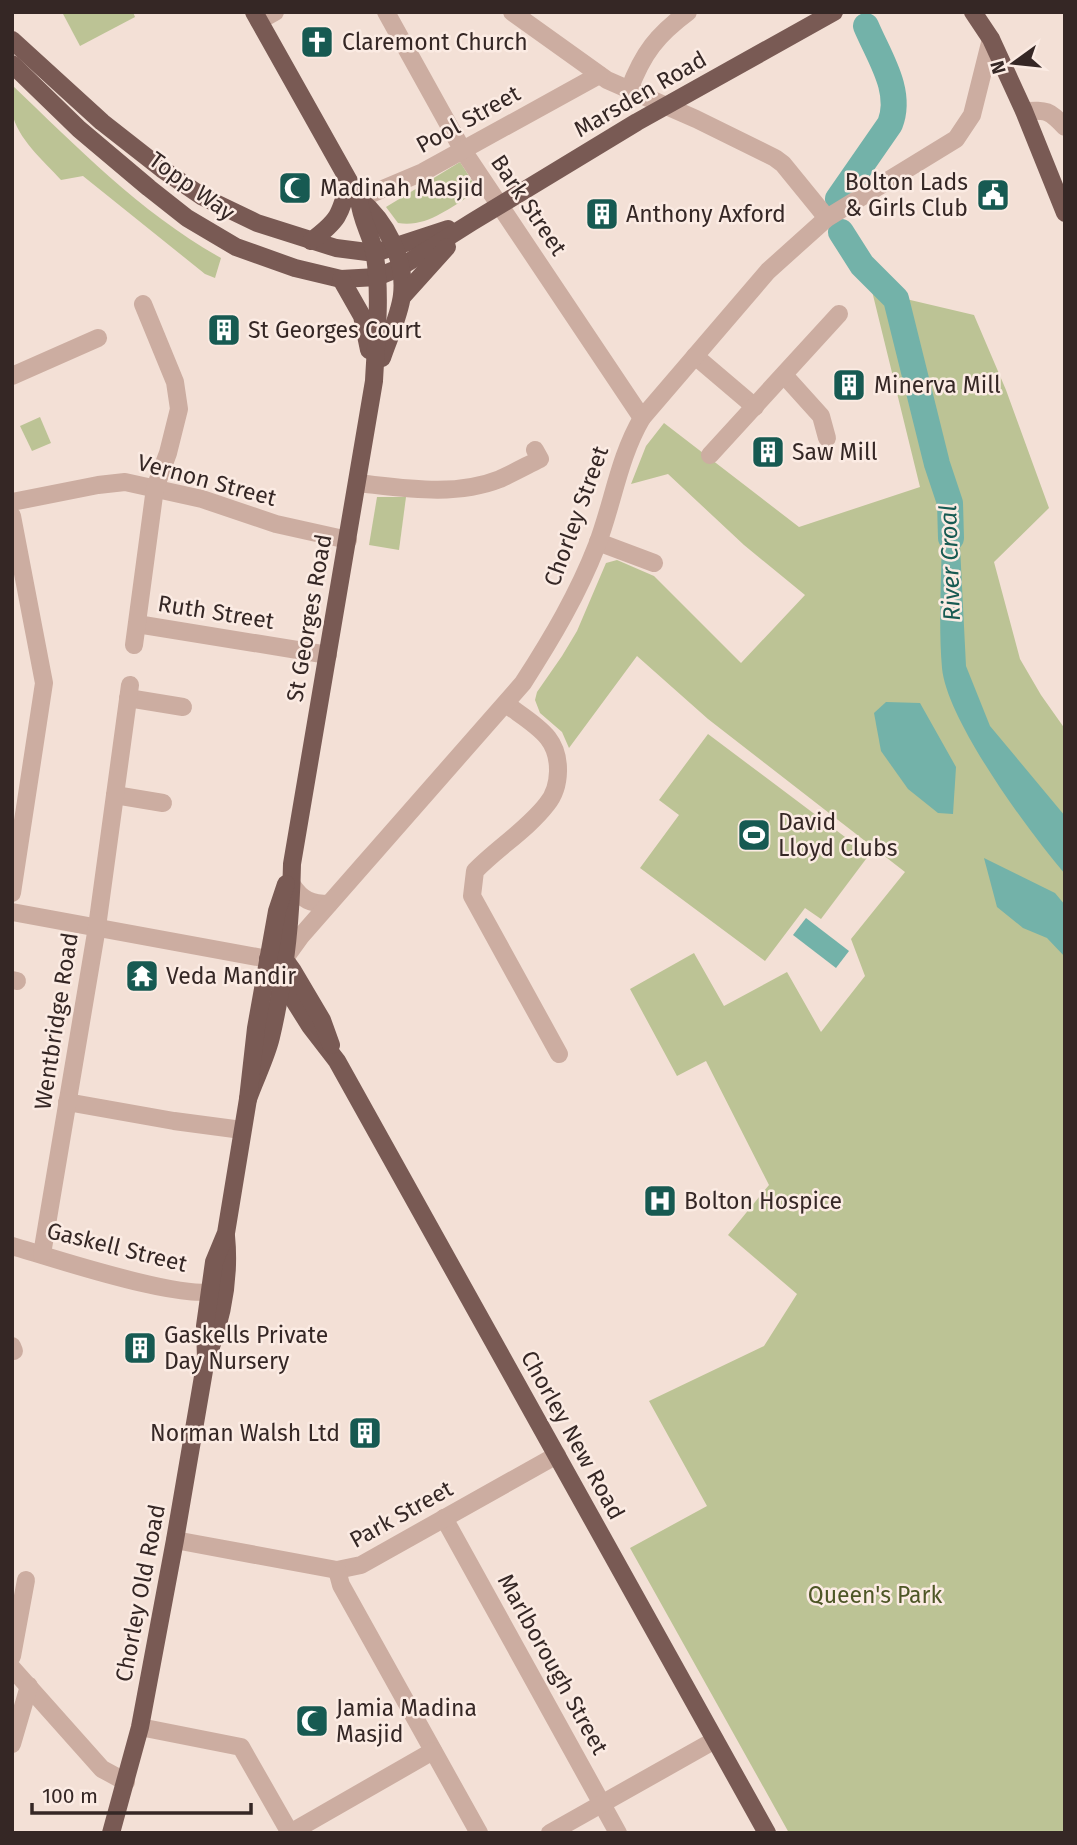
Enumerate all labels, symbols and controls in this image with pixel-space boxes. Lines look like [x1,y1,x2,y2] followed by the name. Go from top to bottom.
[298,23,336,61] church icon: Claremont Church
[342,28,528,56] place label: Claremont Church
[979,28,1049,98] north arrow
[569,45,711,143] street label: Marsden Road
[985,58,1011,76] text: N
[411,79,526,159] street label: Pool Street
[144,145,241,227] street label: Topp Way
[485,149,573,261] street label: Bark Street
[845,168,968,222] place label: Bolton Lads & Girls Club
[276,169,314,207] mosque icon: Madinah Masjid
[320,174,484,202] place label: Madinah Masjid
[974,176,1012,214] public building icon: Bolton Lads & Girls Club
[583,195,621,233] building icon: Anthony Axford
[626,200,786,228] place label: Anthony Axford
[205,311,243,349] building icon: St Georges Court
[248,316,422,344] place label: St Georges Court
[830,366,868,404] building icon: Minerva Mill
[874,371,1001,399] place label: Minerva Mill
[749,433,787,471] building icon: Saw Mill
[792,438,878,466] place label: Saw Mill
[538,441,615,590] street label: Chorley Street
[135,448,280,512] street label: Vernon Street
[934,504,966,622] water label: River Croal
[280,532,338,704] street label: St Georges Road
[156,589,277,635] street label: Ruth Street
[778,808,897,862] place label: David Lloyd Clubs
[735,816,773,854] sports icon: David Lloyd Clubs
[28,930,84,1112] street label: Wentbridge Road
[123,957,161,995] temple icon: Veda Mandir
[166,962,296,990] place label: Veda Mandir
[641,1182,679,1220] hospital icon: Bolton Hospice
[684,1187,842,1215] place label: Bolton Hospice
[44,1216,191,1278] street label: Gaskell Street
[164,1321,328,1375] place label: Gaskells Private Day Nursery
[121,1329,159,1367] building icon: Gaskells Private Day Nursery
[515,1346,631,1524] street label: Chorley New Road
[346,1414,384,1452] building icon: Norman Walsh Ltd
[150,1419,340,1447] place label: Norman Walsh Ltd
[344,1474,458,1554] street label: Park Street
[109,1502,171,1684] street label: Chorley Old Road
[492,1569,615,1760] street label: Marlborough Street
[808,1581,942,1609] park label: Queen's Park
[336,1694,477,1748] place label: Jamia Madina Masjid
[293,1702,331,1740] mosque icon: Jamia Madina Masjid
[32,1772,250,1816] scale bar
[42,1783,98,1809] text: 100 m

